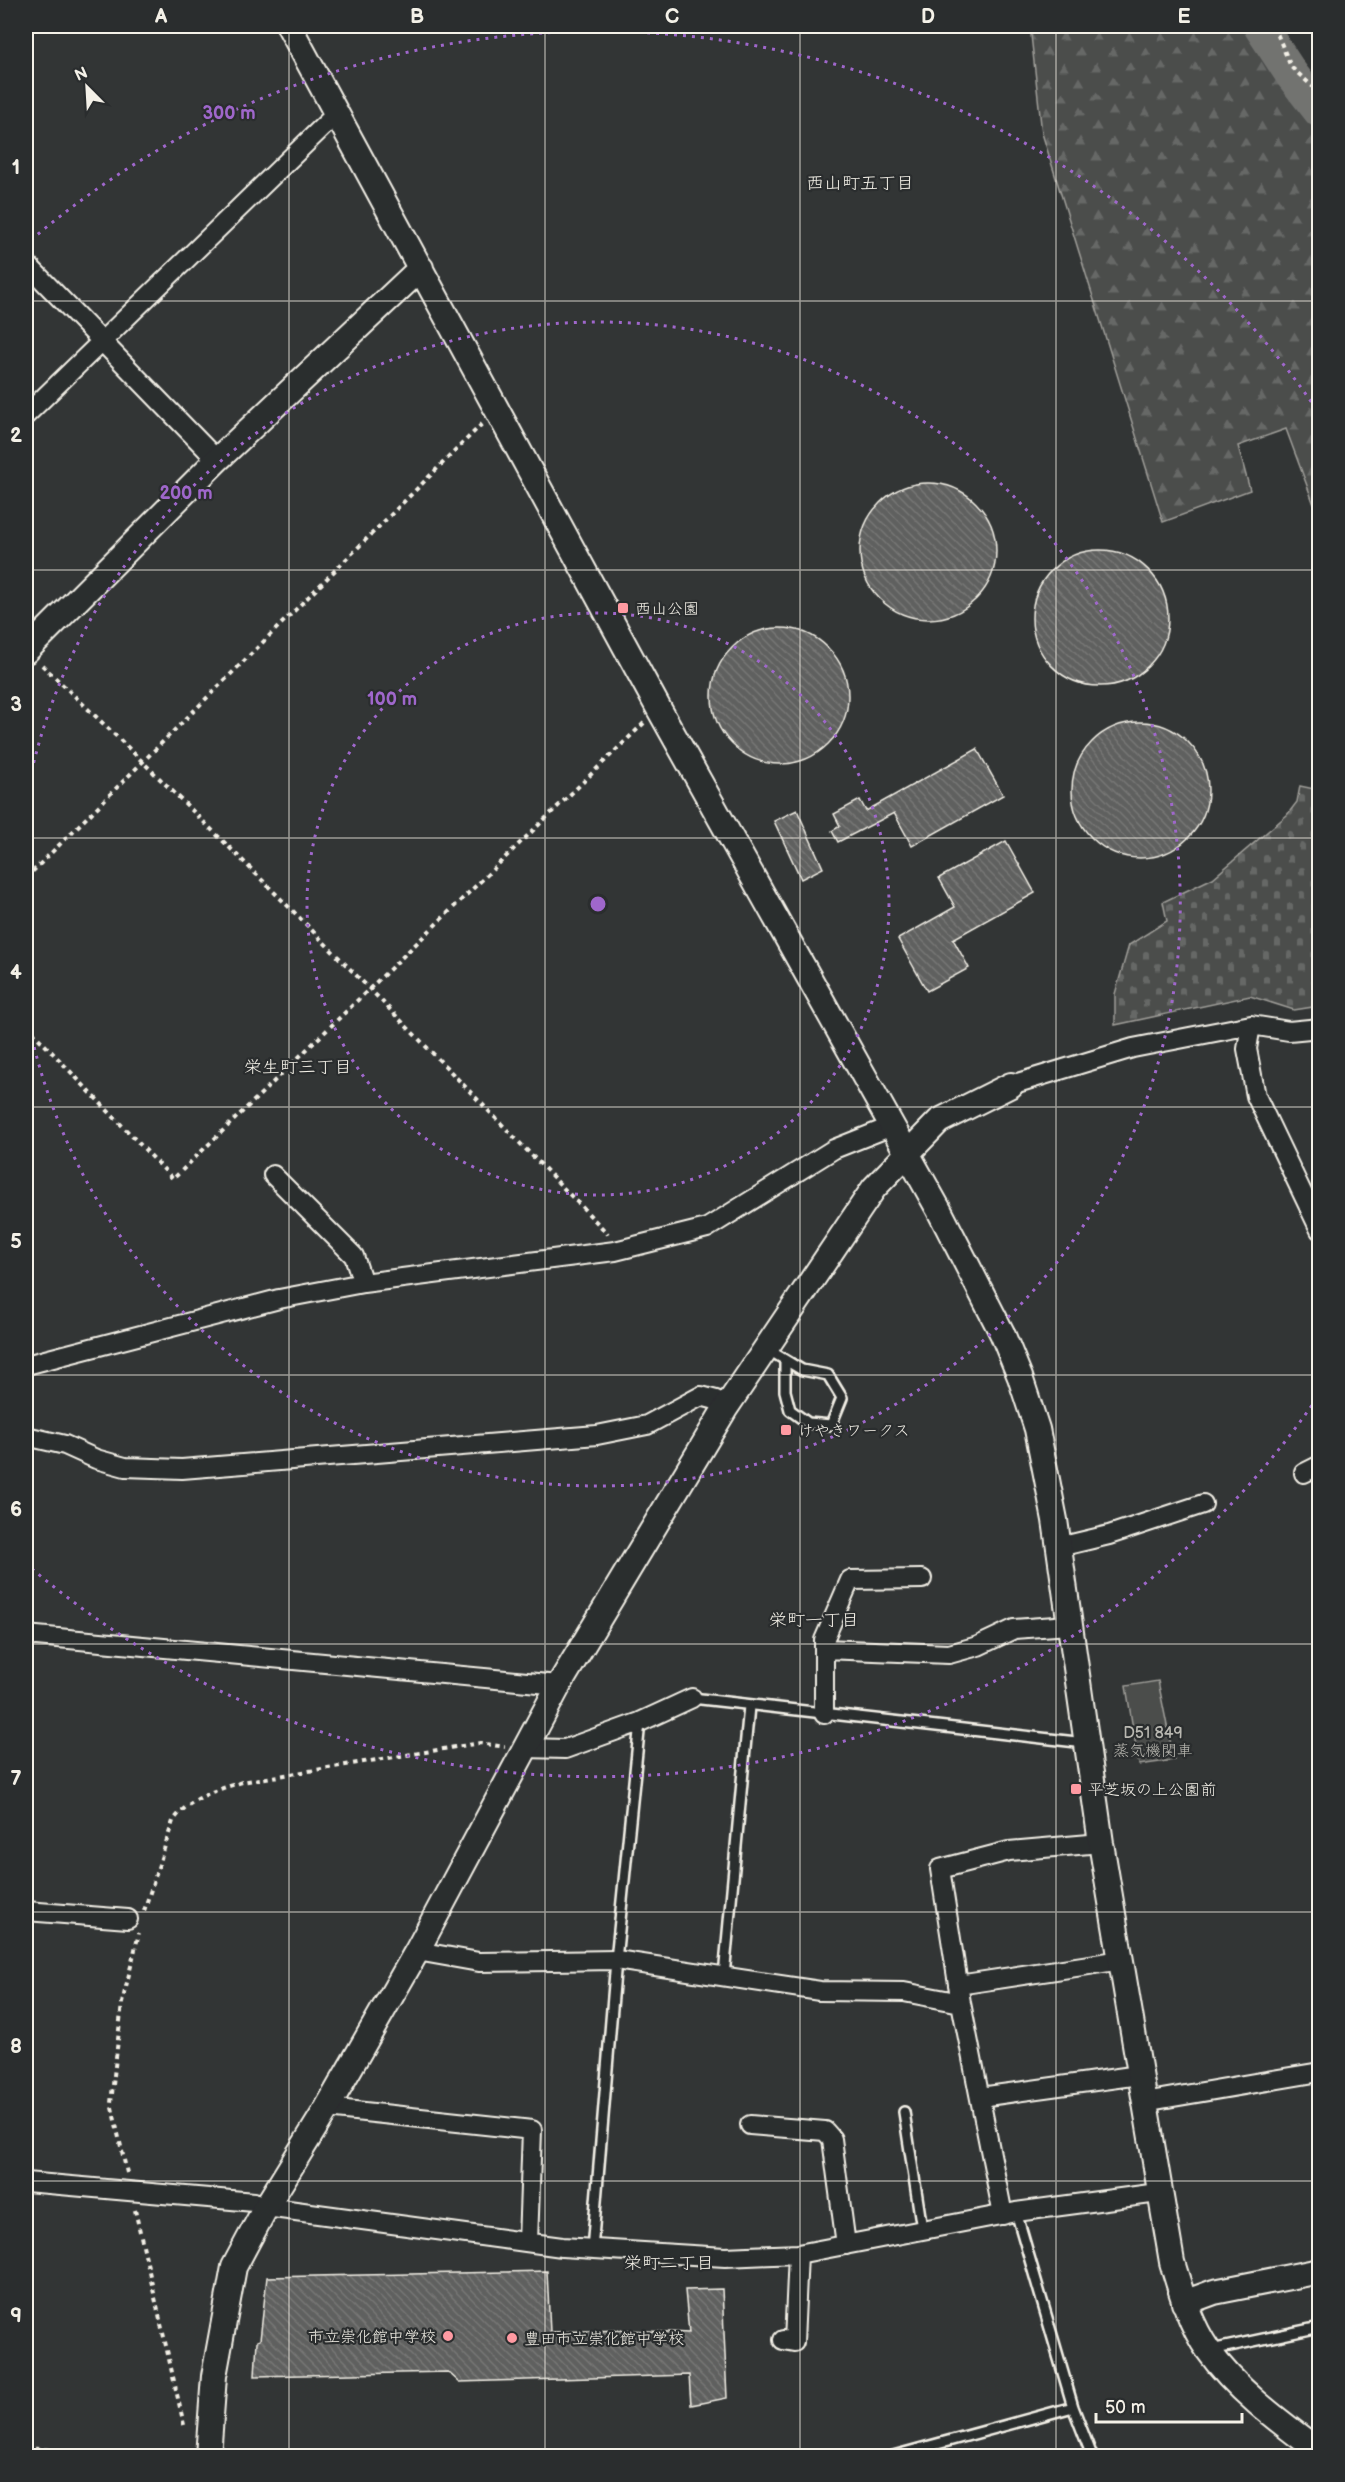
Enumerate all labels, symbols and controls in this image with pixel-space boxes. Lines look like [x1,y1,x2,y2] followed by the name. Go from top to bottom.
[154,5,168,29] text: A
[410,5,424,29] text: B
[665,5,679,29] text: C
[921,5,935,29] text: D
[1178,5,1191,29] text: E
[57,57,117,117] north arrow
[72,64,91,86] text: N
[202,103,256,124] text: 300 m
[12,156,20,180] text: 1
[806,173,914,194] district label: 西山町五丁目
[10,424,22,448] text: 2
[159,483,213,504] text: 200 m
[635,600,699,619] place label: 西山公園
[616,601,630,615] marker: 西山公園
[367,689,417,710] text: 100 m
[10,693,22,717] text: 3
[588,894,608,914] centre of rings
[10,961,22,985] text: 4
[244,1057,352,1078] district label: 栄生町三丁目
[10,1230,22,1254] text: 5
[798,1422,910,1441] place label: けやきワークス
[779,1423,793,1437] marker: けやきワークス
[10,1498,22,1522] text: 6
[769,1610,859,1631] district label: 栄町一丁目
[1113,1724,1193,1761] park label: D51 849 蒸気機関車
[10,1767,22,1791] text: 7
[1088,1781,1216,1800] place label: 平芝坂の上公園前
[1069,1782,1083,1796] marker: 平芝坂の上公園前
[10,2035,22,2059] text: 8
[624,2253,714,2274] district label: 栄町二丁目
[10,2304,22,2328] text: 9
[308,2328,436,2347] place label: 市立崇化館中学校
[441,2329,455,2343] marker: 市立崇化館中学校
[524,2330,684,2349] place label: 豊田市立崇化館中学校
[505,2331,519,2345] marker: 豊田市立崇化館中学校
[1096,2386,1242,2424] scale bar
[1105,2397,1146,2418] text: 50 m

